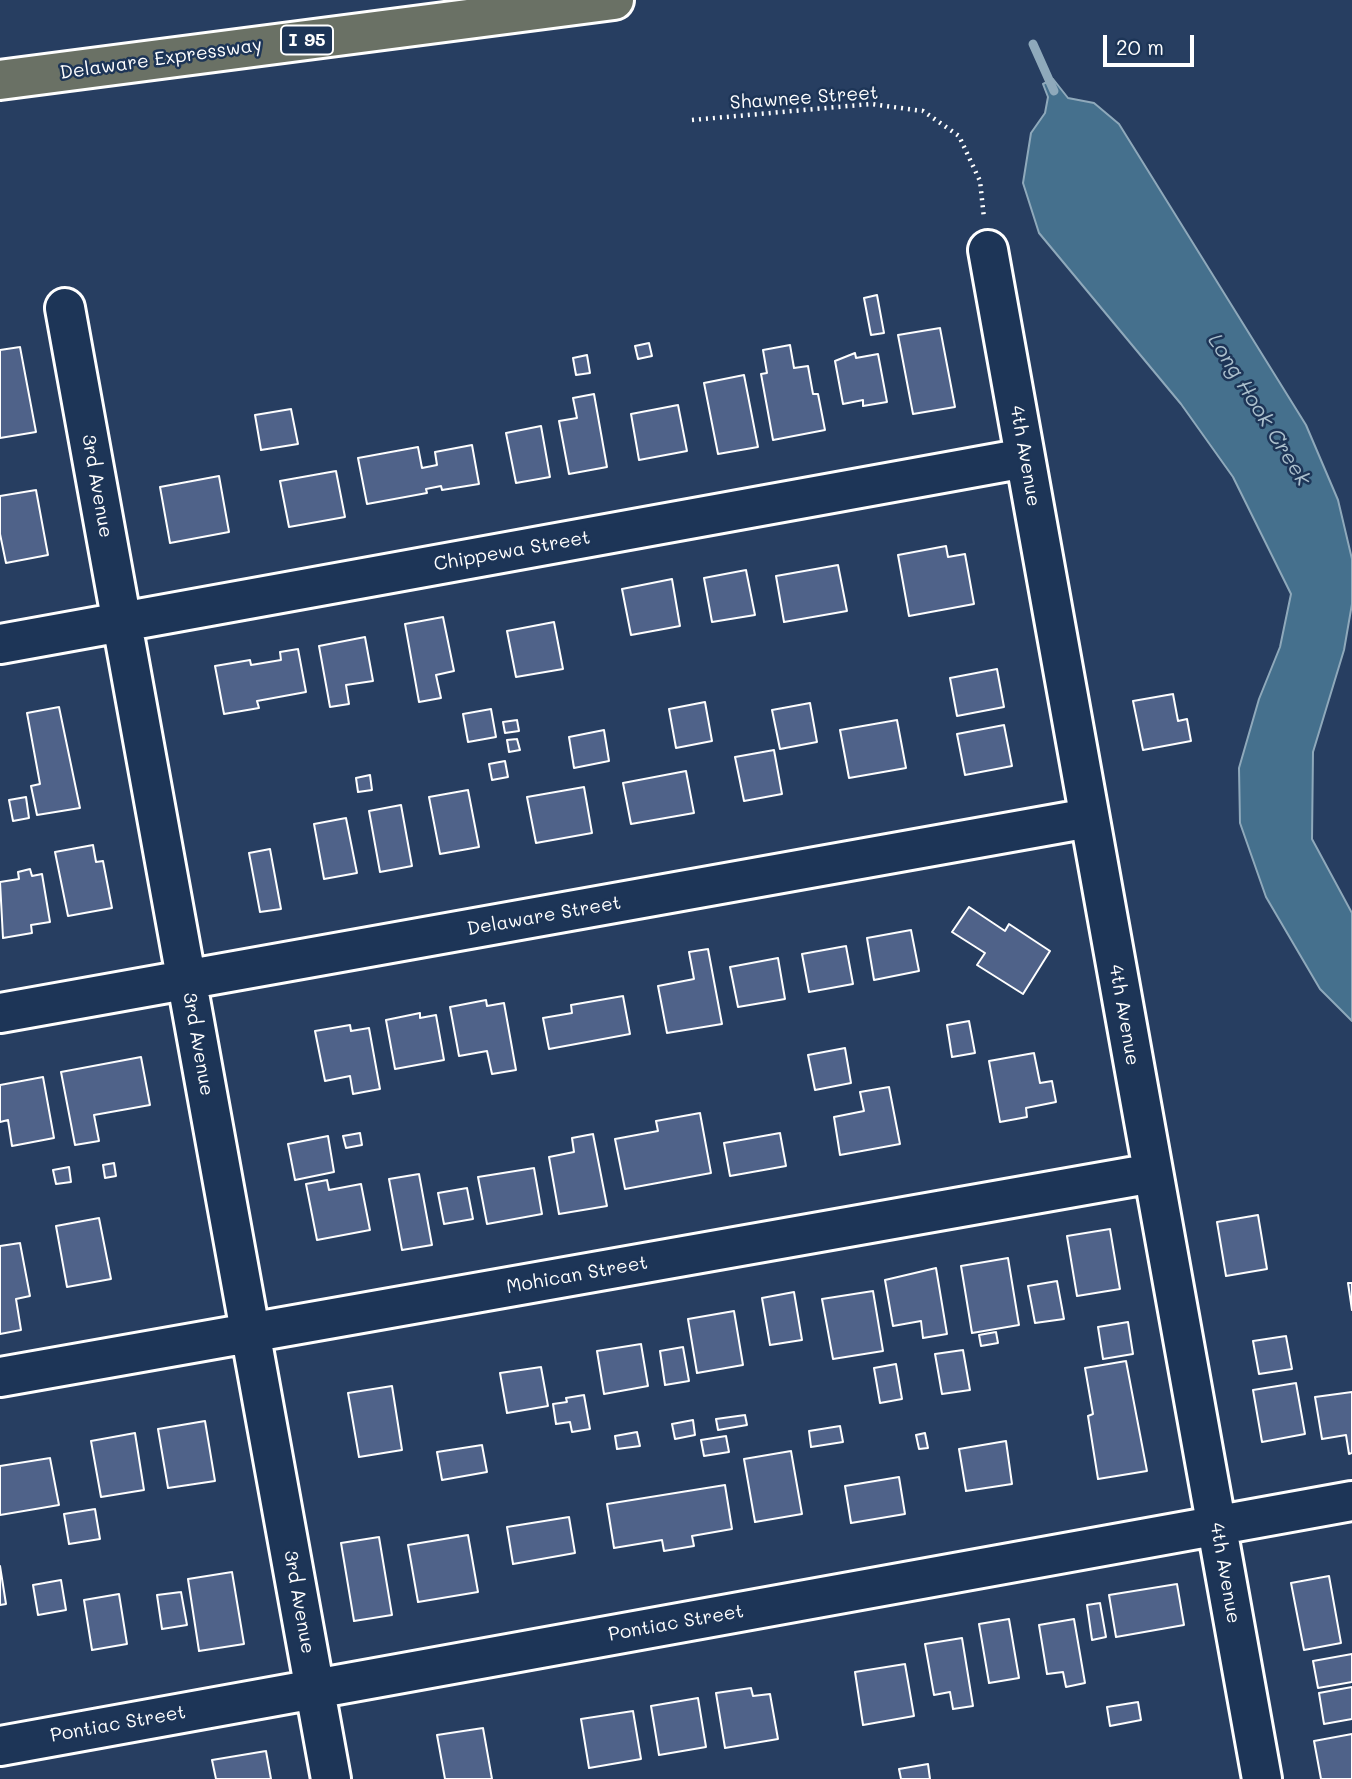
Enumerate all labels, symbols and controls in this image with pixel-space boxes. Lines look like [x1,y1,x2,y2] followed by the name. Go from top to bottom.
[1107,21,1198,65] scale bar
[281,26,333,55] road number: I 95
[1116,33,1164,60] text: 20 m
[58,34,264,84] street label: Delaware Expressway
[729,81,879,115] street label: Shawnee Street
[1202,329,1316,491] water label: Long Hook Creek
[1005,404,1045,508] street label: 4th Avenue
[77,433,117,539] street label: 3rd Avenue
[432,526,592,576] street label: Chippewa Street
[465,891,623,941] street label: Delaware Street
[1104,963,1144,1067] street label: 4th Avenue
[178,991,218,1097] street label: 3rd Avenue
[505,1251,649,1299] street label: Mohican Street
[1205,1521,1245,1625] street label: 4th Avenue
[279,1549,319,1655] street label: 3rd Avenue
[606,1600,746,1646] street label: Pontiac Street
[48,1701,188,1747] street label: Pontiac Street

